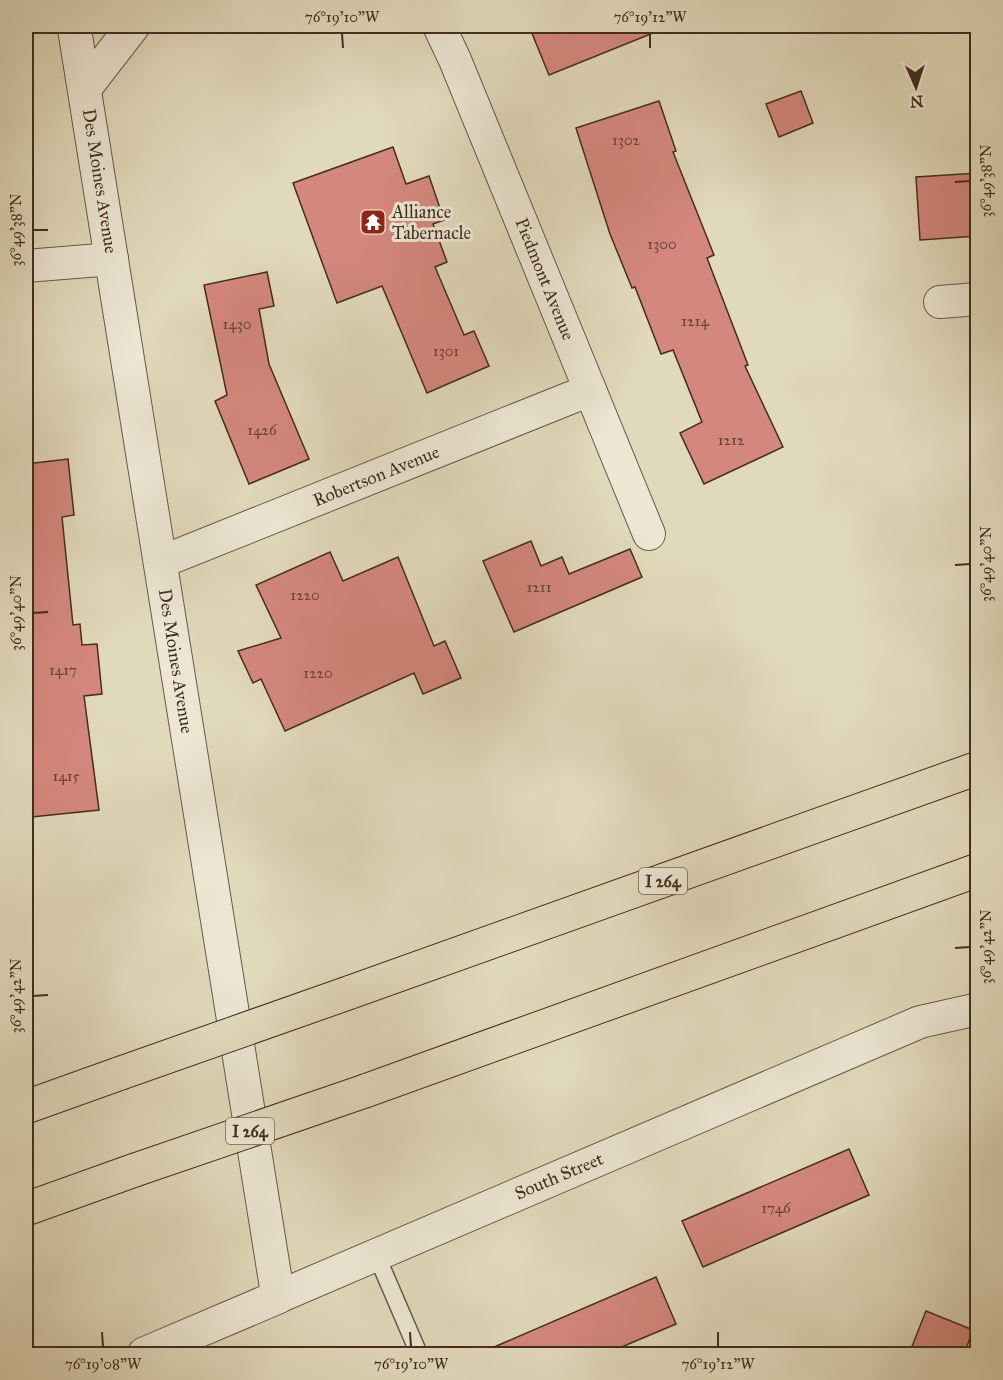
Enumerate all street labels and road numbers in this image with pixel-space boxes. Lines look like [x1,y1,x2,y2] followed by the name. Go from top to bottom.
[78,107,122,255] street label: Des Moines Avenue
[510,215,580,343] street label: Piedmont Avenue
[310,441,442,511] street label: Robertson Avenue
[154,587,198,735] street label: Des Moines Avenue
[639,868,687,894] road number: I 264
[226,1118,274,1144] road number: I 264
[511,1147,607,1205] street label: South Street

